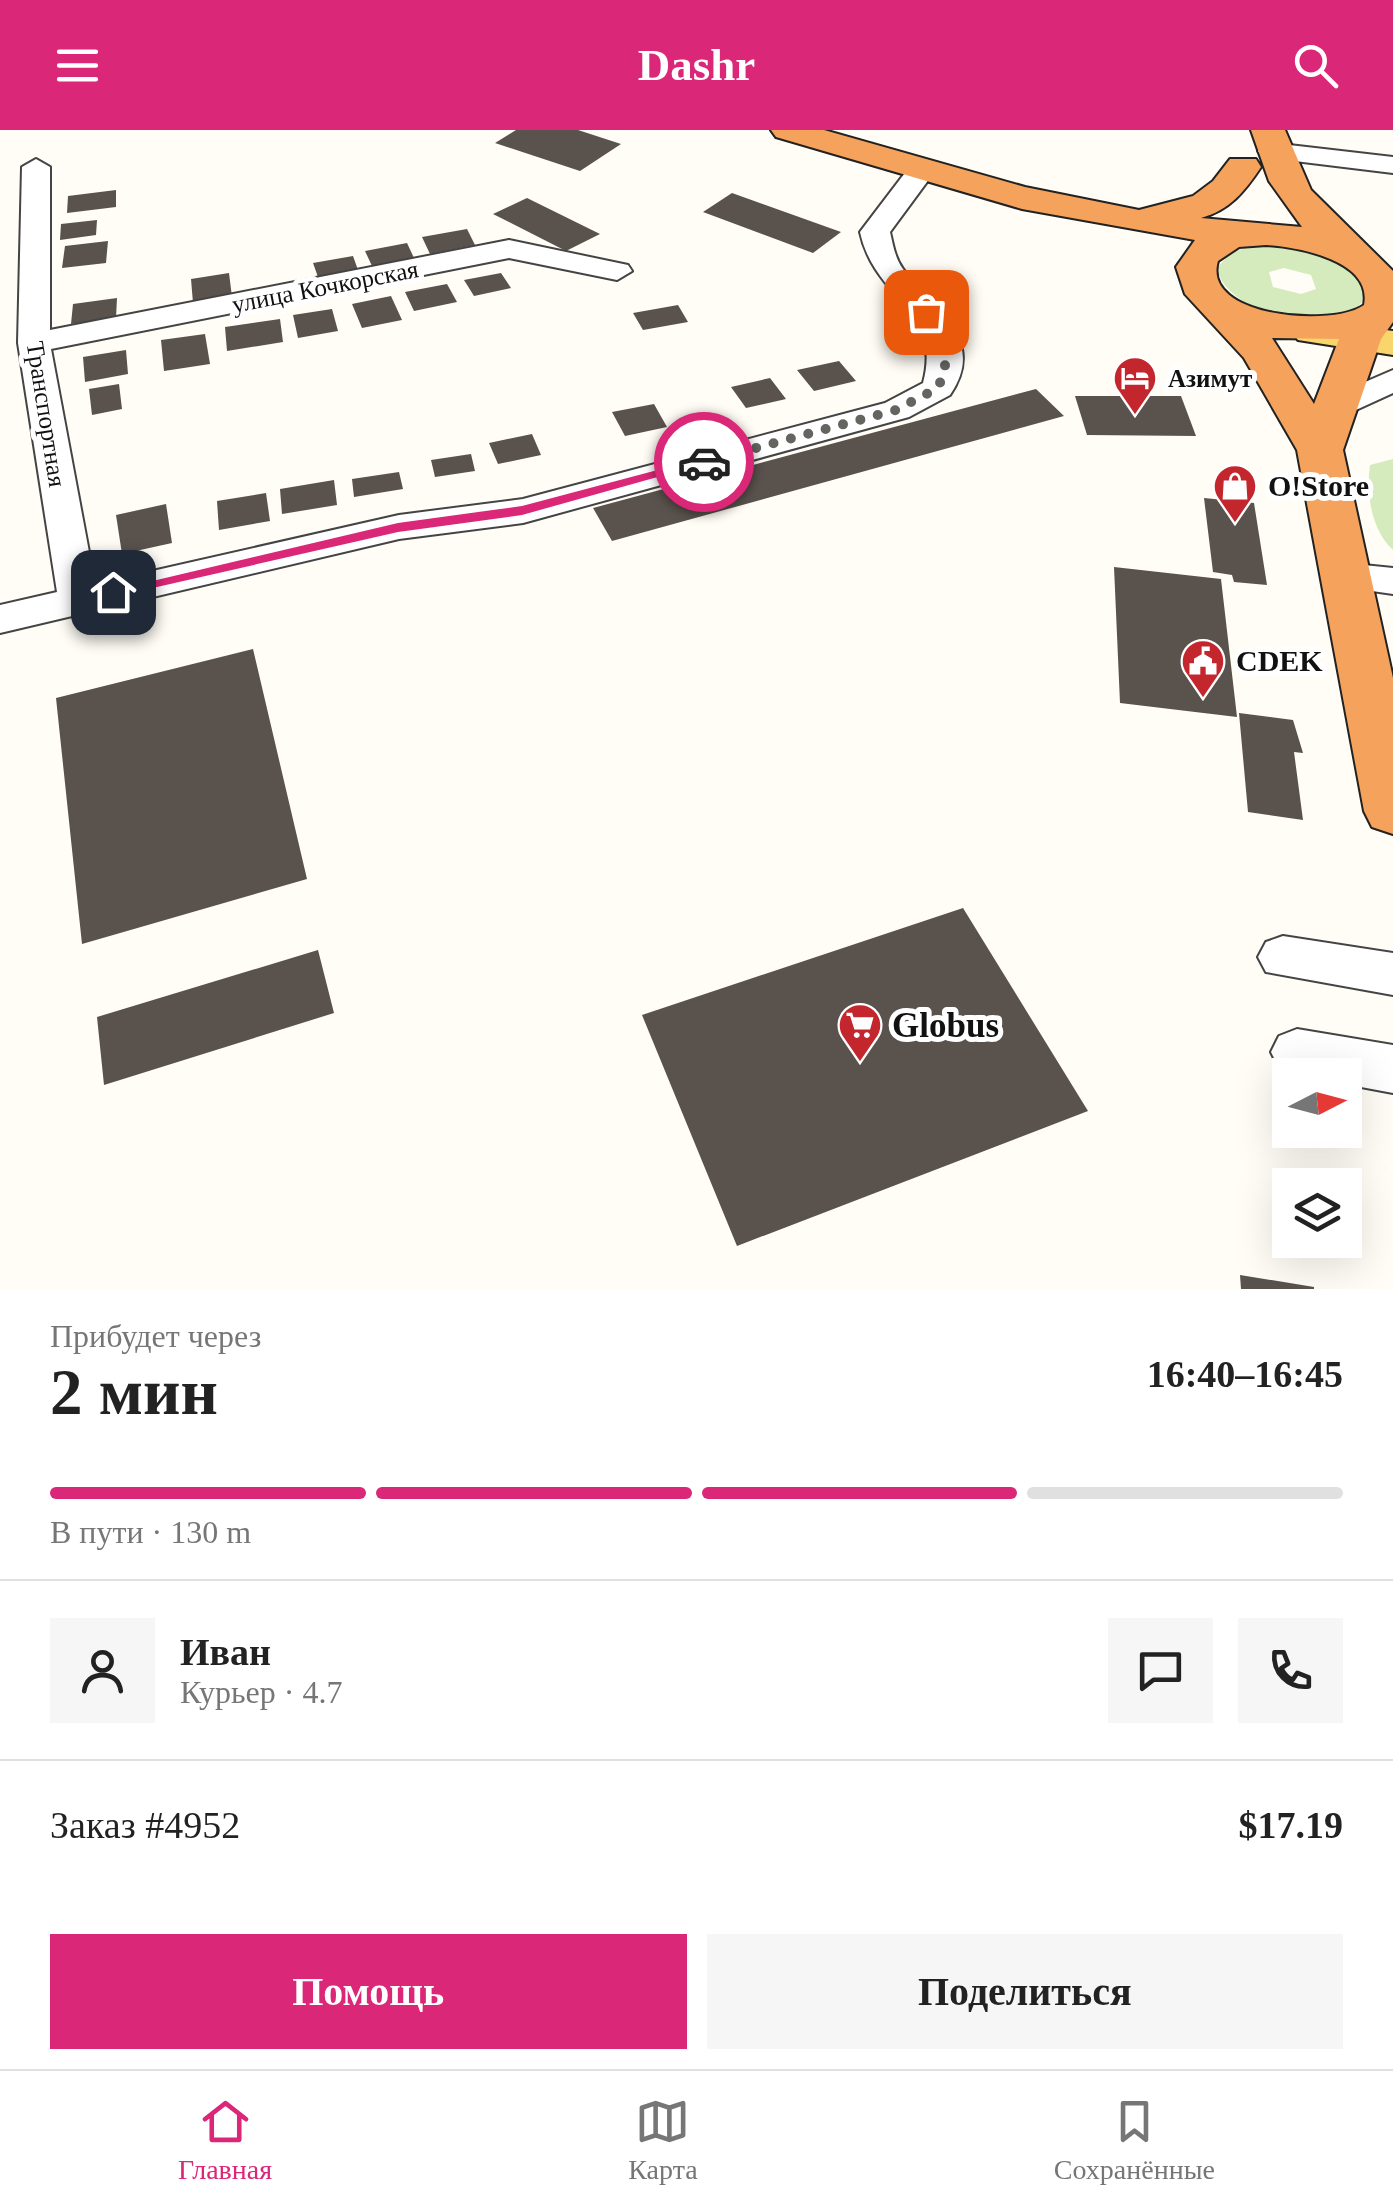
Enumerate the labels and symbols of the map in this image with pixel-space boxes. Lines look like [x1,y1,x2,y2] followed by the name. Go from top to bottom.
[230,255,421,318] street label: улица Кочкорская
[884,270,969,355] pin
[22,339,71,489] street label: Транспортная
[1112,355,1158,416] hotel icon: Азимут
[1168,365,1252,392] place label: Азимут
[654,412,754,512] courier
[1212,463,1258,524] shop icon: O!Store
[1268,469,1369,502] place label: O!Store
[71,550,156,635] pin
[1180,638,1226,699] public building icon: CDEK
[1236,644,1323,677] place label: CDEK
[837,1002,883,1063] supermarket icon: Globus
[892,1006,999,1045] place label: Globus
[1272,1058,1362,1148] north arrow

